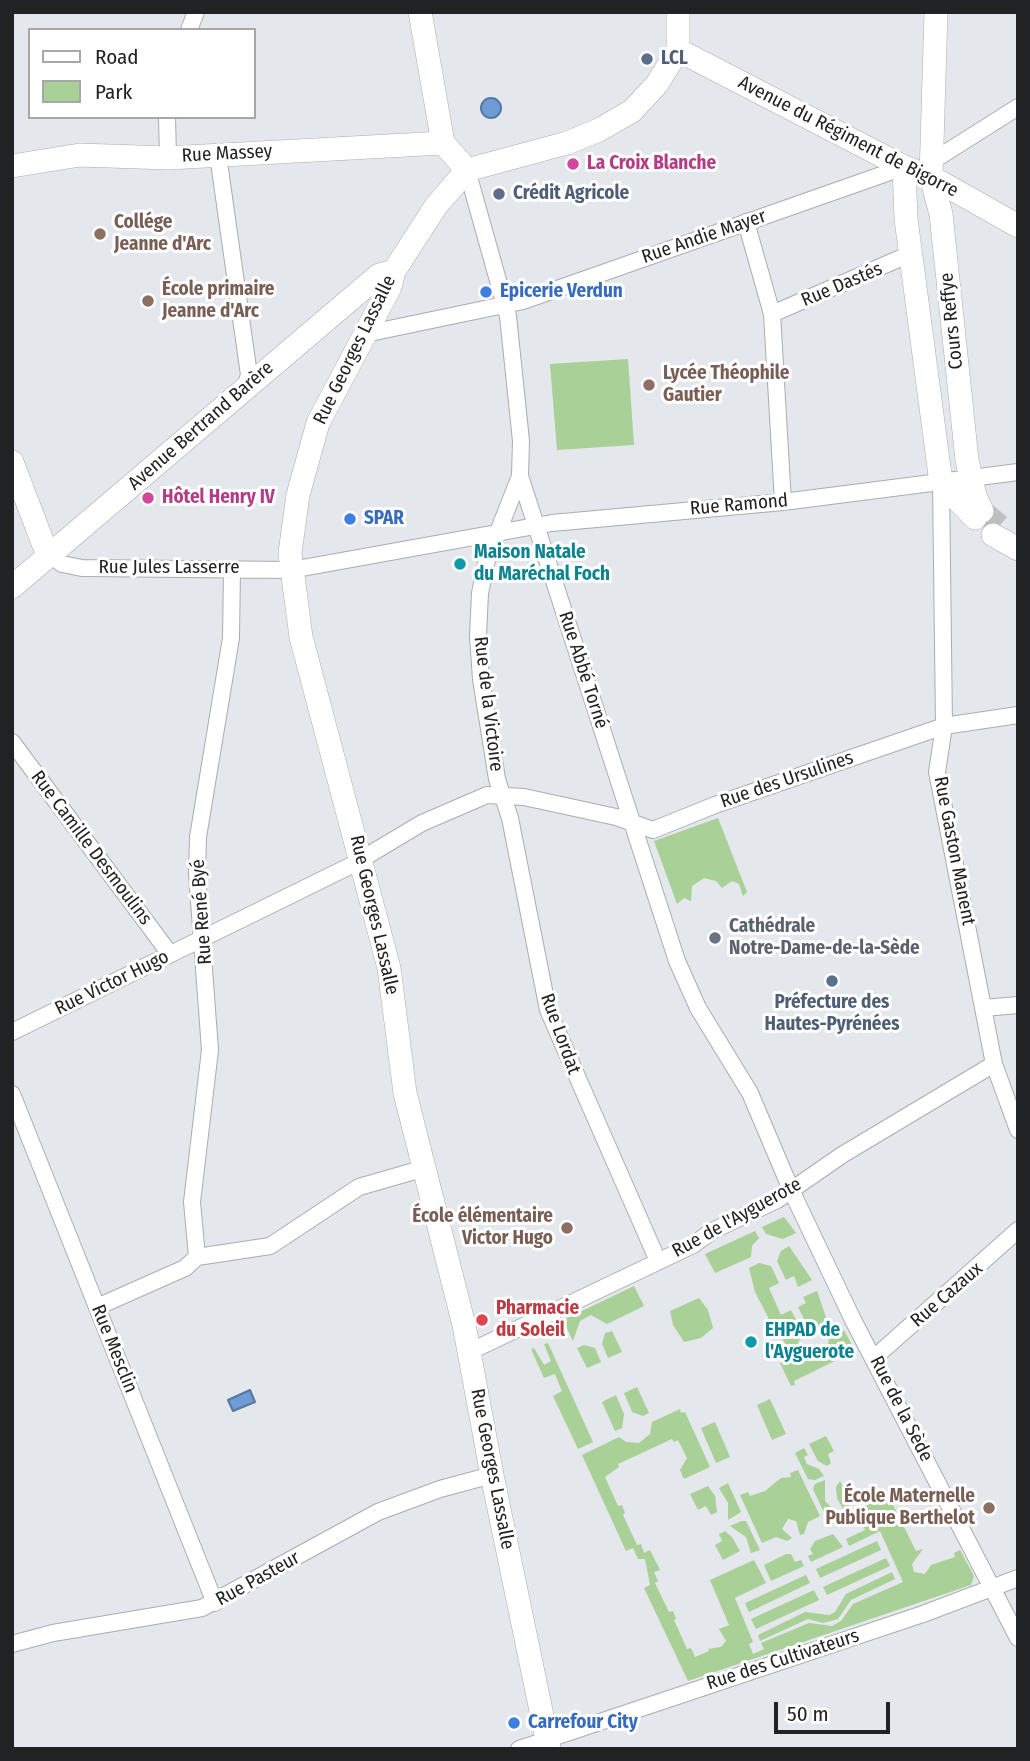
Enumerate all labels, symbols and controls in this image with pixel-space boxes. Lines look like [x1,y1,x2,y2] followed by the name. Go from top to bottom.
[28,28,256,119] legend
[95,44,139,70] text: Road
[661,48,688,70] place label: LCL
[639,51,655,67] marker: LCL
[734,71,962,203] street label: Avenue du Régiment de Bigorre
[95,79,132,105] text: Park
[181,140,273,168] street label: Rue Massey
[587,153,716,175] place label: La Croix Blanche
[565,156,581,172] marker: La Croix Blanche
[513,183,629,205] place label: Crédit Agricole
[491,186,507,202] marker: Crédit Agricole
[639,205,769,269] street label: Rue Andie Mayer
[114,212,211,256] place label: Collége Jeanne d'Arc
[92,226,108,242] marker: Collége Jeanne d'Arc
[798,258,886,312] street label: Rue Dastés
[309,272,401,428] street label: Rue Georges Lassalle
[936,272,968,370] street label: Cours Reffye
[162,279,274,323] place label: École primaire Jeanne d'Arc
[500,281,623,303] place label: Epicerie Verdun
[478,284,494,300] marker: Epicerie Verdun
[140,293,156,309] marker: École primaire Jeanne d'Arc
[124,357,278,495] street label: Avenue Bertrand Barère
[663,363,789,407] place label: Lycée Théophile Gautier
[641,377,657,393] marker: Lycée Théophile Gautier
[162,487,275,509] place label: Hôtel Henry IV
[689,489,789,521] street label: Rue Ramond
[140,490,156,506] marker: Hôtel Henry IV
[364,508,404,530] place label: SPAR
[342,511,358,527] marker: SPAR
[474,542,610,586] place label: Maison Natale du Maréchal Foch
[452,556,468,572] marker: Maison Natale du Maréchal Foch
[98,557,240,579] street label: Rue Jules Lasserre
[553,608,613,732] street label: Rue Abbé Torné
[468,635,508,773] street label: Rue de la Victoire
[717,747,857,813] street label: Rue des Ursulines
[26,766,156,930] street label: Rue Camille Desmoulins
[928,775,980,927] street label: Rue Gaston Manent
[345,833,403,997] street label: Rue Georges Lassalle
[187,859,217,965] street label: Rue René Byé
[729,916,920,960] place label: Cathédrale Notre-Dame-de-la-Sède
[707,930,723,946] marker: Cathédrale Notre-Dame-de-la-Sède
[51,946,173,1020] street label: Rue Victor Hugo
[824,973,840,989] marker: Préfecture des Hautes-Pyrénées
[535,991,585,1077] street label: Rue Lordat
[765,992,899,1036] place label: Préfecture des Hautes-Pyrénées
[668,1173,806,1263] street label: Rue de l'Ayguerote
[412,1206,553,1250] place label: École élémentaire Victor Hugo
[559,1220,575,1236] marker: École élémentaire Victor Hugo
[906,1258,988,1332] street label: Rue Cazaux
[496,1298,579,1342] place label: Pharmacie du Soleil
[86,1302,142,1396] street label: Rue Mesclin
[474,1312,490,1328] marker: Pharmacie du Soleil
[765,1320,854,1364] place label: EHPAD de l'Ayguerote
[743,1334,759,1350] marker: EHPAD de l'Ayguerote
[865,1352,937,1466] street label: Rue de la Sède
[465,1387,519,1551] street label: Rue Georges Lassalle
[826,1486,975,1530] place label: École Maternelle Publique Berthelot
[981,1500,997,1516] marker: École Maternelle Publique Berthelot
[212,1547,304,1611] street label: Rue Pasteur
[704,1625,862,1695] street label: Rue des Cultivateurs
[778,1688,894,1732] scale bar
[787,1701,829,1727] text: 50 m
[528,1712,638,1734] place label: Carrefour City
[506,1715,522,1731] marker: Carrefour City

